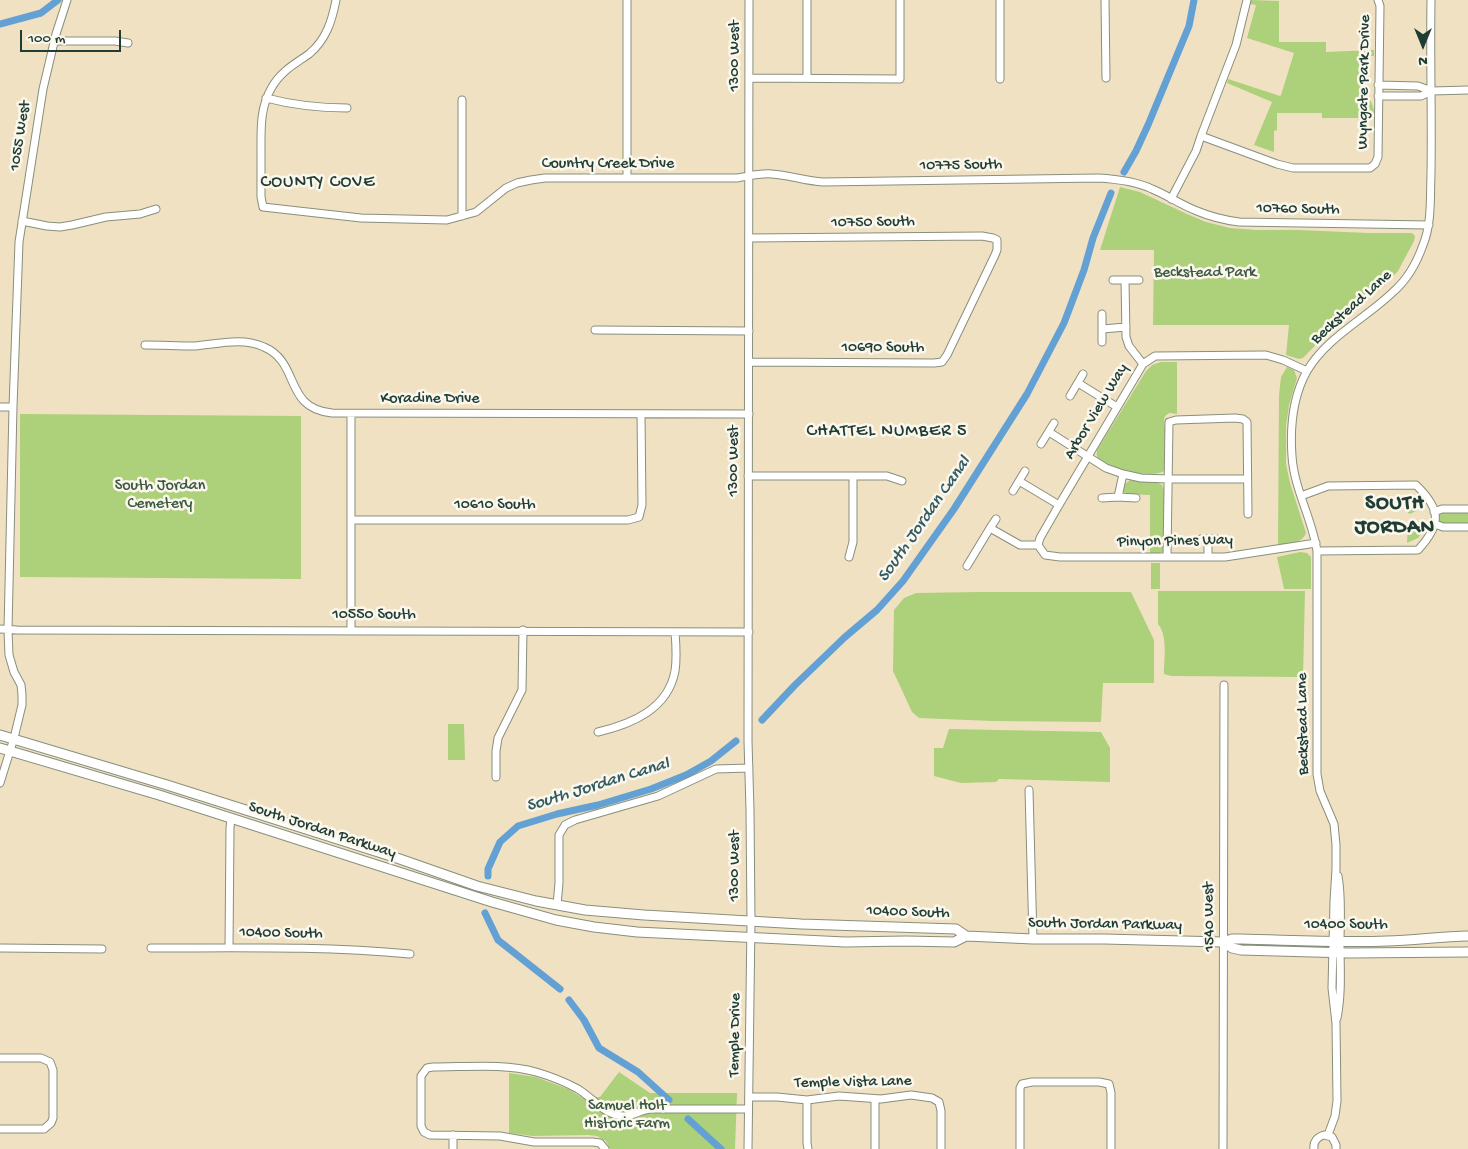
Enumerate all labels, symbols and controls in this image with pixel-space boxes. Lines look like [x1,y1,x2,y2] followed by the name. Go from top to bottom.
[1354,14,1376,150] street label: Wyngate Park Drive
[22,20,124,52] scale bar
[726,20,746,92] street label: 1300 West
[1398,20,1448,70] north arrow
[28,30,65,48] text: 100 m
[1418,52,1428,69] text: N
[6,100,36,172] street label: 1055 West
[542,155,674,175] street label: Country Creek Drive
[919,156,1003,176] street label: 10775 South
[259,172,377,194] district label: COUNTY COVE
[1256,200,1340,220] street label: 10760 South
[831,213,915,233] street label: 10750 South
[1154,264,1256,284] park label: Beckstead Park
[1308,267,1396,349] street label: Beckstead Lane
[842,339,924,359] street label: 10690 South
[1061,361,1133,463] street label: Arbor View Way
[380,390,480,410] street label: Koradine Drive
[805,421,969,443] district label: CHATTEL NUMBER 5
[725,425,745,497] street label: 1300 West
[874,453,976,587] water label: South Jordan Canal
[115,477,205,515] park label: South Jordan Cemetery
[1354,492,1436,542] district label: SOUTH JORDAN
[454,496,536,516] street label: 10610 South
[1117,531,1233,553] street label: Pinyon Pines Way
[332,606,416,626] street label: 10550 South
[1294,673,1314,775] street label: Beckstead Lane
[524,754,672,818] water label: South Jordan Canal
[246,798,398,864] street label: South Jordan Parkway
[726,830,746,902] street label: 1300 West
[1200,882,1220,952] street label: 1540 West
[866,902,950,924] street label: 10400 South
[1028,914,1182,936] street label: South Jordan Parkway
[1304,916,1388,936] street label: 10400 South
[239,924,323,944] street label: 10400 South
[726,993,746,1077] street label: Temple Drive
[794,1072,912,1094] street label: Temple Vista Lane
[584,1097,670,1135] park label: Samuel Holt Historic Farm

